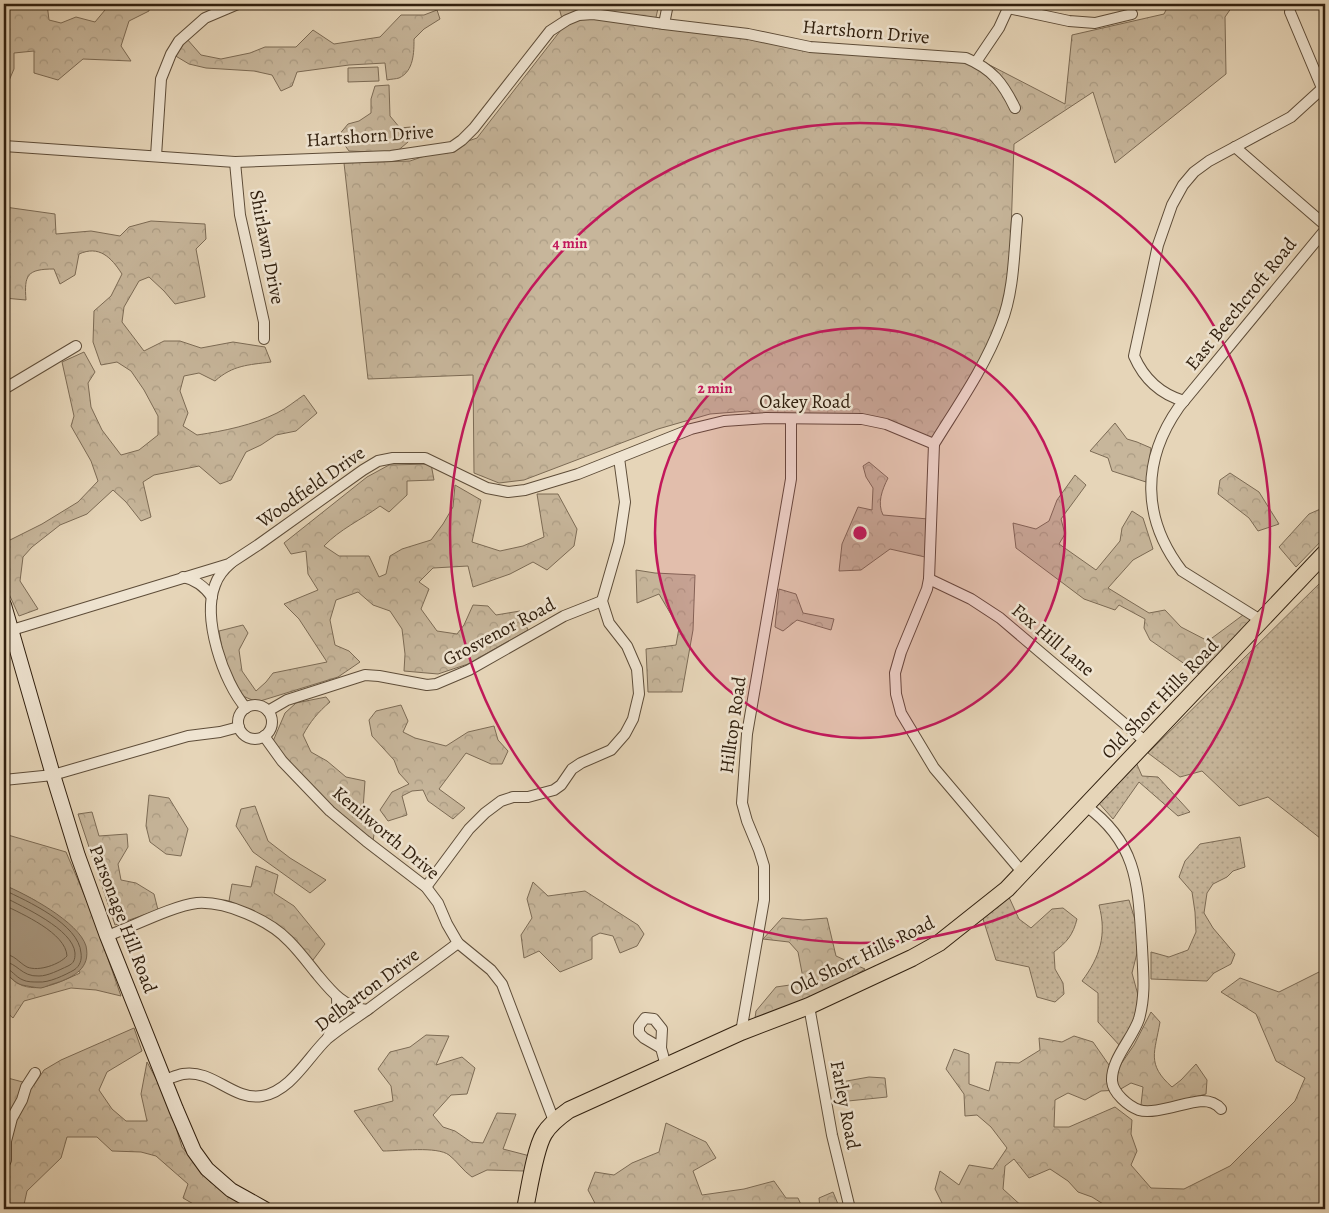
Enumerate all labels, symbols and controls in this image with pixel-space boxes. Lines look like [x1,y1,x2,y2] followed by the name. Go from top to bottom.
[801,13,931,51] street label: Hartshorn Drive
[305,119,435,153] street label: Hartshorn Drive
[243,188,291,306] street label: Shirlawn Drive
[1179,231,1303,376] street label: East Beechcroft Road
[552,233,588,253] text: 4 min
[697,378,733,398] text: 2 min
[759,389,851,415] street label: Oakey Road
[251,440,370,534] street label: Woodfield Drive
[851,524,869,542] centre of rings
[438,591,560,672] street label: Grosvenor Road
[1006,598,1100,682] street label: Fox Hill Lane
[1096,632,1225,765] street label: Old Short Hills Road
[713,674,753,775] street label: Hilltop Road
[327,780,445,886] street label: Kenilworth Drive
[83,841,163,997] street label: Parsonage Hill Road
[785,909,940,1002] street label: Old Short Hills Road
[309,942,425,1038] street label: Delbarton Drive
[824,1058,866,1152] street label: Farley Road

